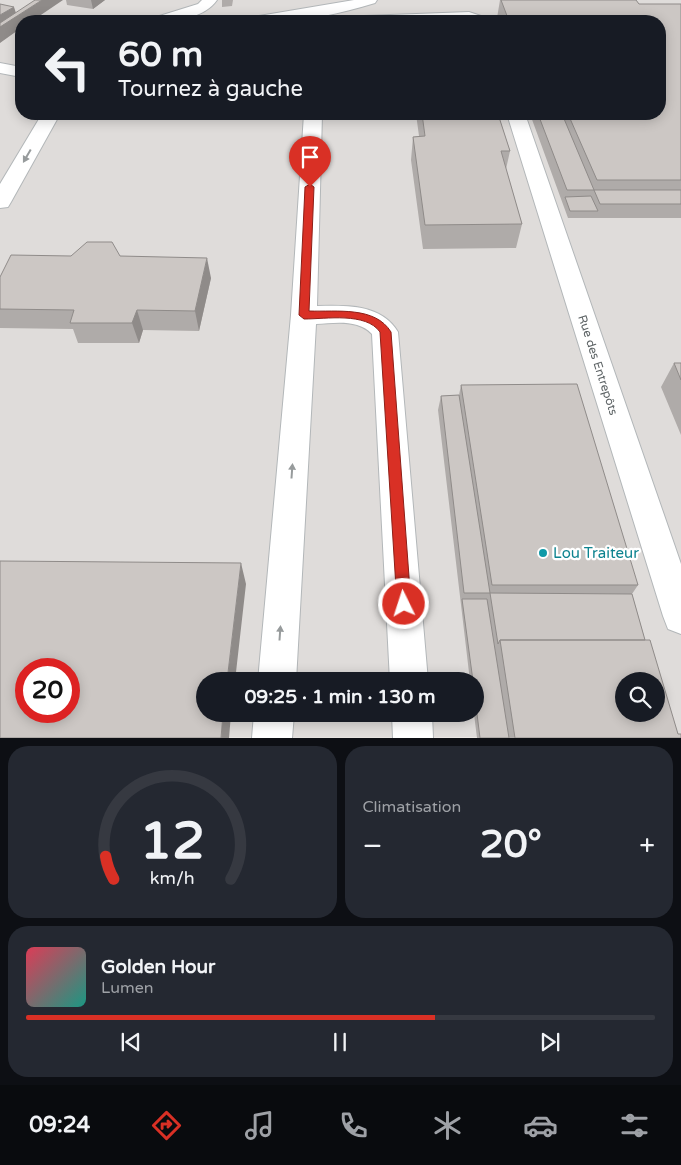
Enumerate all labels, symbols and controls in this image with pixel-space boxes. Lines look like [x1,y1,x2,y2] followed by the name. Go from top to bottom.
[118,34,203,76] text: 60 m
[35,35,100,100] icon: left
[118,76,303,102] text: Tournez à gauche
[289,136,331,187] pin
[296,143,324,171] icon: arrive
[22,149,31,163] one-way arrow
[575,313,621,417] street label: Rue des Entrepôts
[289,462,297,478] one-way arrow
[553,544,639,562] place label: Lou Traiteur
[537,547,549,559] marker: Lou Traiteur
[377,577,429,629] position arrow
[277,624,285,640] one-way arrow
[15,658,80,723] speed limit sign: 20
[615,672,665,722] map controls
[615,672,665,722] button: search
[244,686,436,708] text: 09:25 · 1 min · 130 m
[363,797,461,817] text: Climatisation
[140,810,205,873] text: 12
[480,822,542,868] text: 20°
[363,829,382,863] text: −
[639,829,655,863] text: +
[150,868,195,889] text: km/h
[101,956,215,978] text: Golden Hour
[101,978,153,998] text: Lumen
[117,1028,145,1056] icon: previous
[326,1028,354,1056] icon: pause
[536,1028,564,1056] icon: next
[149,1108,184,1143] icon: directions
[242,1108,277,1143] icon: music
[336,1108,371,1143] icon: phone
[430,1108,465,1143] icon: climate
[523,1108,558,1143] icon: car
[617,1108,652,1143] icon: filters
[29,1112,90,1138] text: 09:24

